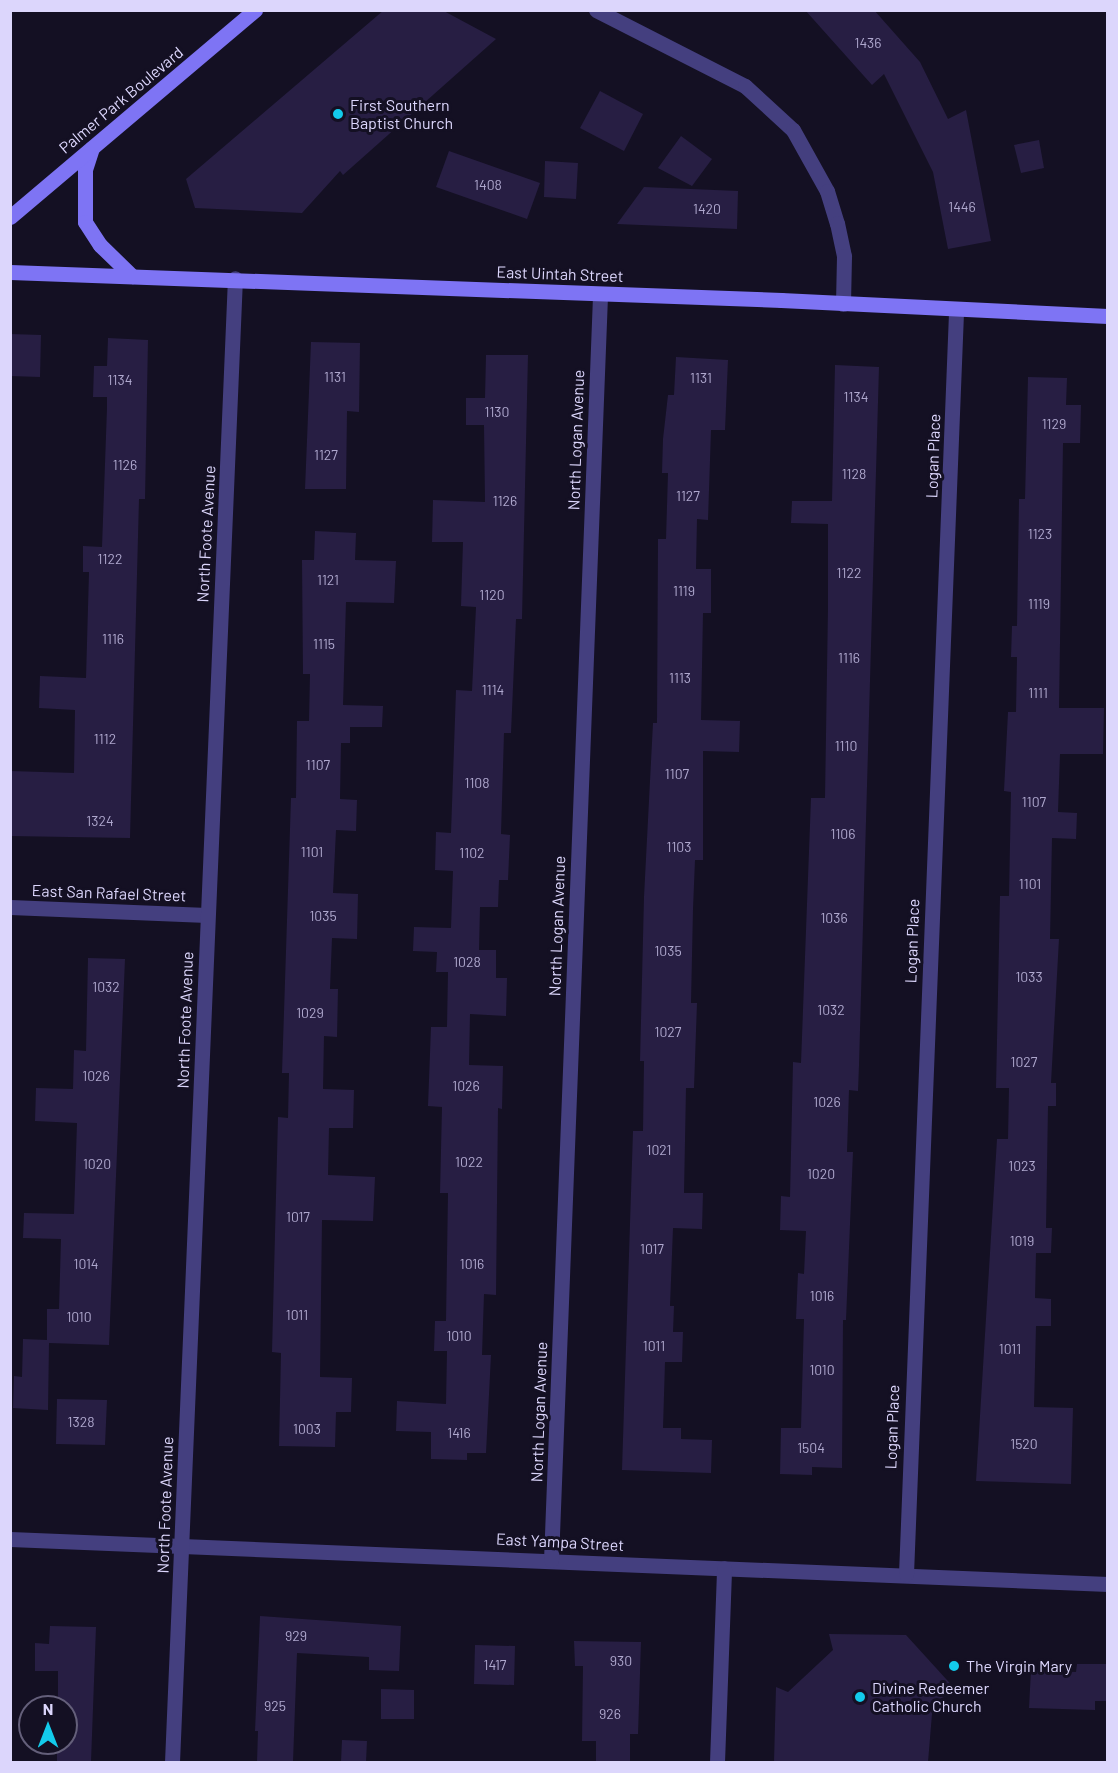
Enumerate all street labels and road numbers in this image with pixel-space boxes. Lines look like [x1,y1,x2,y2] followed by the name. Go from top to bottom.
[55,43,187,157] street label: Palmer Park Boulevard
[496,262,624,286] street label: East Uintah Street
[564,369,588,511] street label: North Logan Avenue
[922,413,944,499] street label: Logan Place
[193,465,219,603] street label: North Foote Avenue
[545,855,569,997] street label: North Logan Avenue
[31,881,187,905] street label: East San Rafael Street
[901,898,923,984] street label: Logan Place
[173,951,197,1089] street label: North Foote Avenue
[527,1341,551,1483] street label: North Logan Avenue
[881,1384,903,1470] street label: Logan Place
[153,1436,177,1574] street label: North Foote Avenue
[495,1529,625,1555] street label: East Yampa Street

